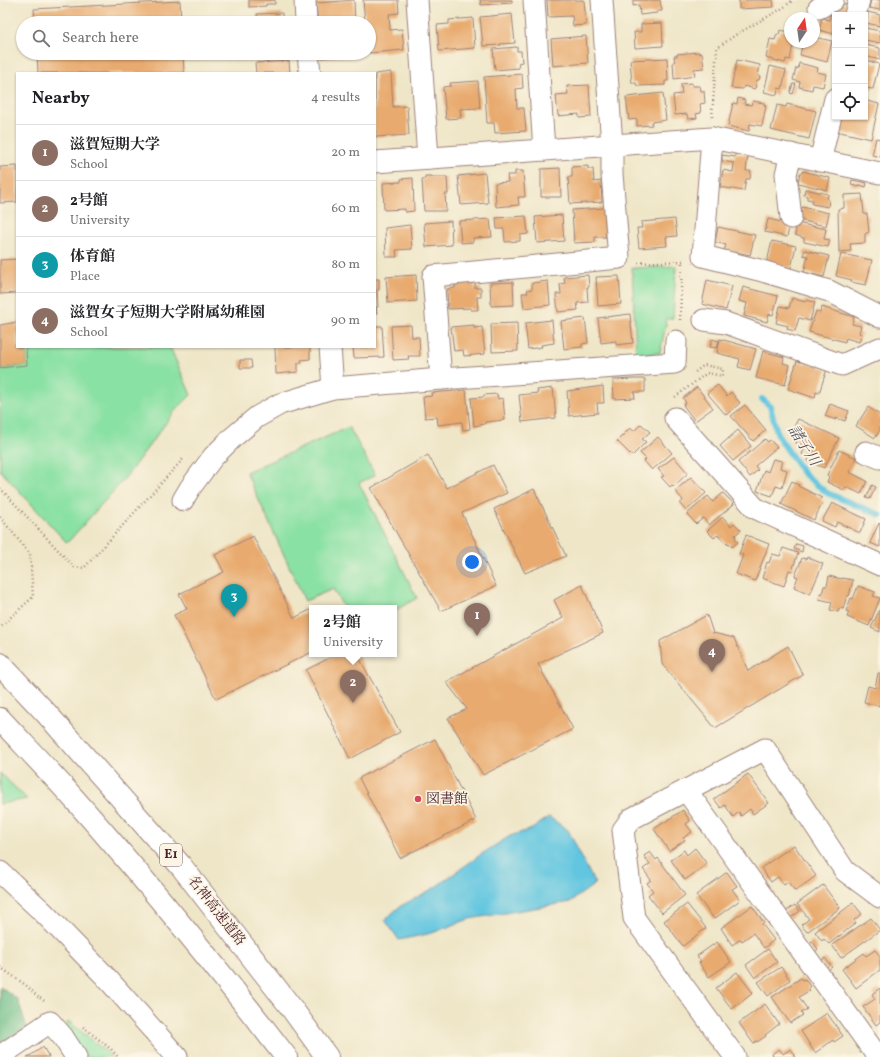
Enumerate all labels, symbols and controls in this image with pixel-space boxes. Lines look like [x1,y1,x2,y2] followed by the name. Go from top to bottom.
[784,12,820,48] north arrow
[832,12,868,120] map controls
[832,12,868,48] button: +
[16,16,376,60] search box
[30,27,52,49] icon: search
[62,28,139,49] text: Search here
[832,48,868,84] button: −
[832,84,868,120] button: locate
[32,87,90,110] text: Nearby
[311,89,360,107] text: 4 results
[70,135,160,156] text: 滋賀短期大学
[42,144,48,162] text: 1
[331,144,360,162] text: 20 m
[70,156,108,174] text: School
[70,191,108,212] text: 2号館
[42,200,48,218] text: 2
[332,200,360,218] text: 60 m
[70,212,130,230] text: University
[70,247,115,268] text: 体育館
[42,256,48,274] text: 3
[331,256,360,274] text: 80 m
[70,268,100,286] text: Place
[70,303,265,324] text: 滋賀女子短期大学附属幼稚園
[41,312,49,330] text: 4
[331,312,360,330] text: 90 m
[70,324,108,342] text: School
[782,421,825,472] water label: 諸子川
[462,552,482,572] your location
[221,584,247,617] pin: 3
[464,603,490,636] pin: 1
[309,605,397,657] popup
[323,613,361,634] text: 2号館
[323,634,383,652] text: University
[699,639,725,672] pin: 4
[340,670,366,703] pin: 2
[426,790,468,809] place label: 図書館
[413,794,423,804] marker: 図書館
[160,844,182,866] road number: E1
[183,872,249,950] street label: 名神高速道路

